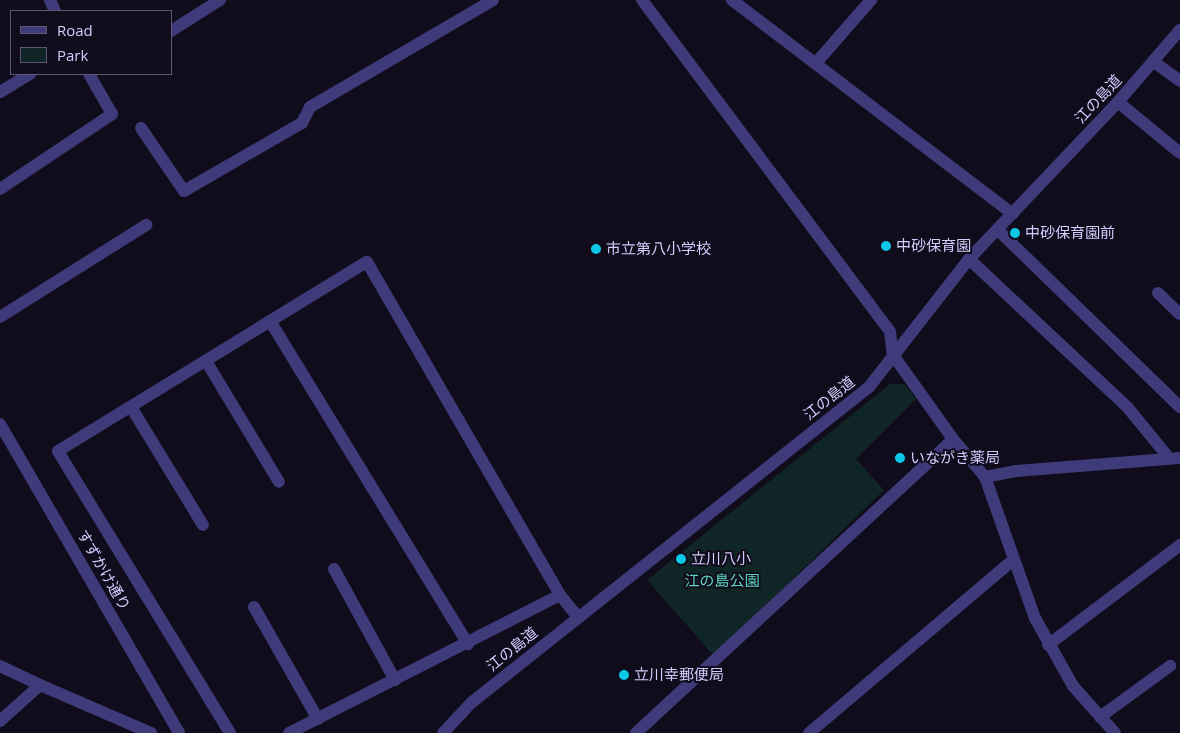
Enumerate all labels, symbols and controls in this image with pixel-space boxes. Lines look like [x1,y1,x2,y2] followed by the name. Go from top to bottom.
[10,10,172,75] legend
[57,20,93,40] text: Road
[57,45,88,65] text: Park
[1071,71,1125,127] street label: 江の島道
[1025,224,1115,242] place label: 中砂保育園前
[1009,227,1021,239] marker: 中砂保育園前
[896,237,971,255] place label: 中砂保育園
[606,240,711,258] place label: 市立第八小学校
[880,240,892,252] marker: 中砂保育園
[590,243,602,255] marker: 市立第八小学校
[800,372,858,424] street label: 江の島道
[910,449,1000,467] place label: いながき薬局
[894,452,906,464] marker: いながき薬局
[74,527,134,613] street label: すずかけ通り
[691,550,751,568] place label: 立川八小
[675,553,687,565] marker: 立川八小
[685,572,759,590] park label: 江の島公園
[483,623,541,675] street label: 江の島道
[634,666,724,684] place label: 立川幸郵便局
[618,669,630,681] marker: 立川幸郵便局

